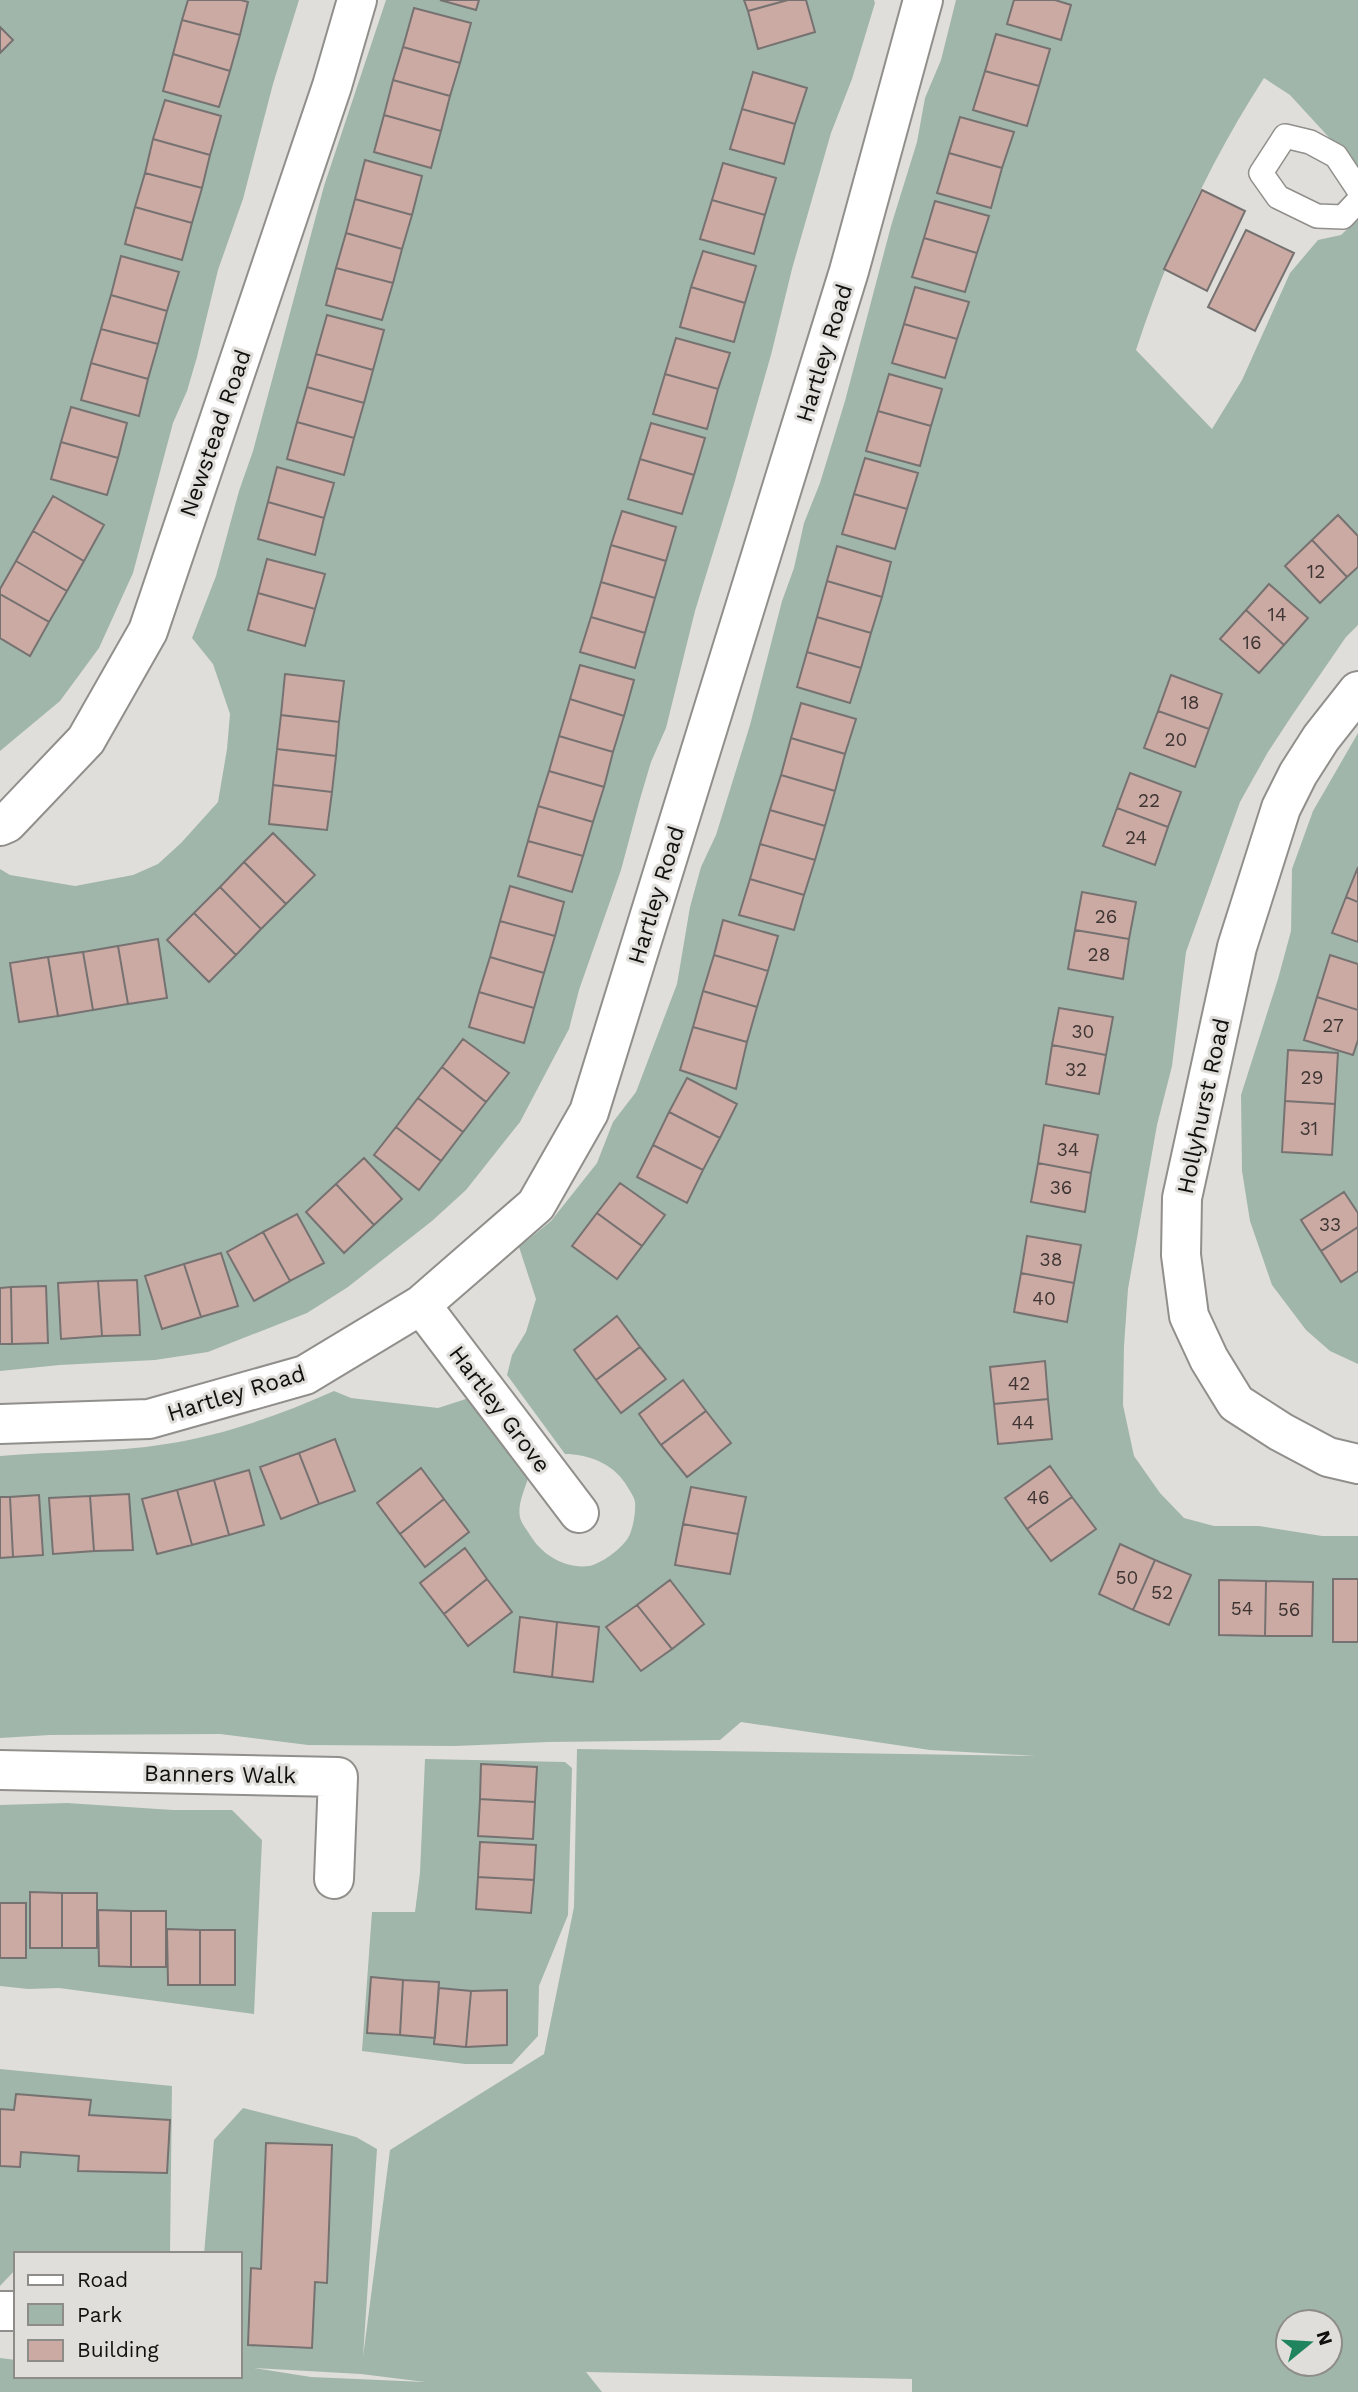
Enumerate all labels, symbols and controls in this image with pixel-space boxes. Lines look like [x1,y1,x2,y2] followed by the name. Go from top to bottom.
[791,281,858,426] street label: Hartley Road
[174,346,257,520] street label: Newstead Road
[1307,560,1325,583] house number: 12
[1267,603,1287,626] house number: 14
[1243,631,1261,654] house number: 16
[1180,691,1200,714] house number: 18
[1165,728,1187,751] house number: 20
[1138,789,1160,812] house number: 22
[623,823,690,968] street label: Hartley Road
[1125,826,1147,849] house number: 24
[1095,905,1117,928] house number: 26
[1088,943,1110,966] house number: 28
[1322,1014,1344,1037] house number: 27
[1172,1016,1235,1196] street label: Hollyhurst Road
[1072,1020,1094,1043] house number: 30
[1065,1058,1087,1081] house number: 32
[1301,1066,1323,1089] house number: 29
[1300,1117,1318,1140] house number: 31
[1057,1138,1079,1161] house number: 34
[1050,1176,1072,1199] house number: 36
[1319,1213,1341,1236] house number: 33
[1040,1248,1062,1271] house number: 38
[1032,1287,1056,1310] house number: 40
[443,1341,556,1478] street label: Hartley Grove
[164,1360,309,1427] street label: Hartley Road
[1008,1372,1030,1395] house number: 42
[1011,1411,1035,1434] house number: 44
[1026,1486,1050,1509] house number: 46
[1116,1566,1138,1589] house number: 50
[1151,1581,1173,1604] house number: 52
[1231,1597,1253,1620] house number: 54
[1278,1598,1300,1621] house number: 56
[144,1760,296,1789] street label: Banners Walk
[14,2252,242,2378] legend
[77,2267,128,2292] text: Road
[77,2302,122,2327] text: Park
[1274,2308,1344,2378] north arrow
[1312,2328,1338,2348] text: N
[77,2337,159,2362] text: Building

